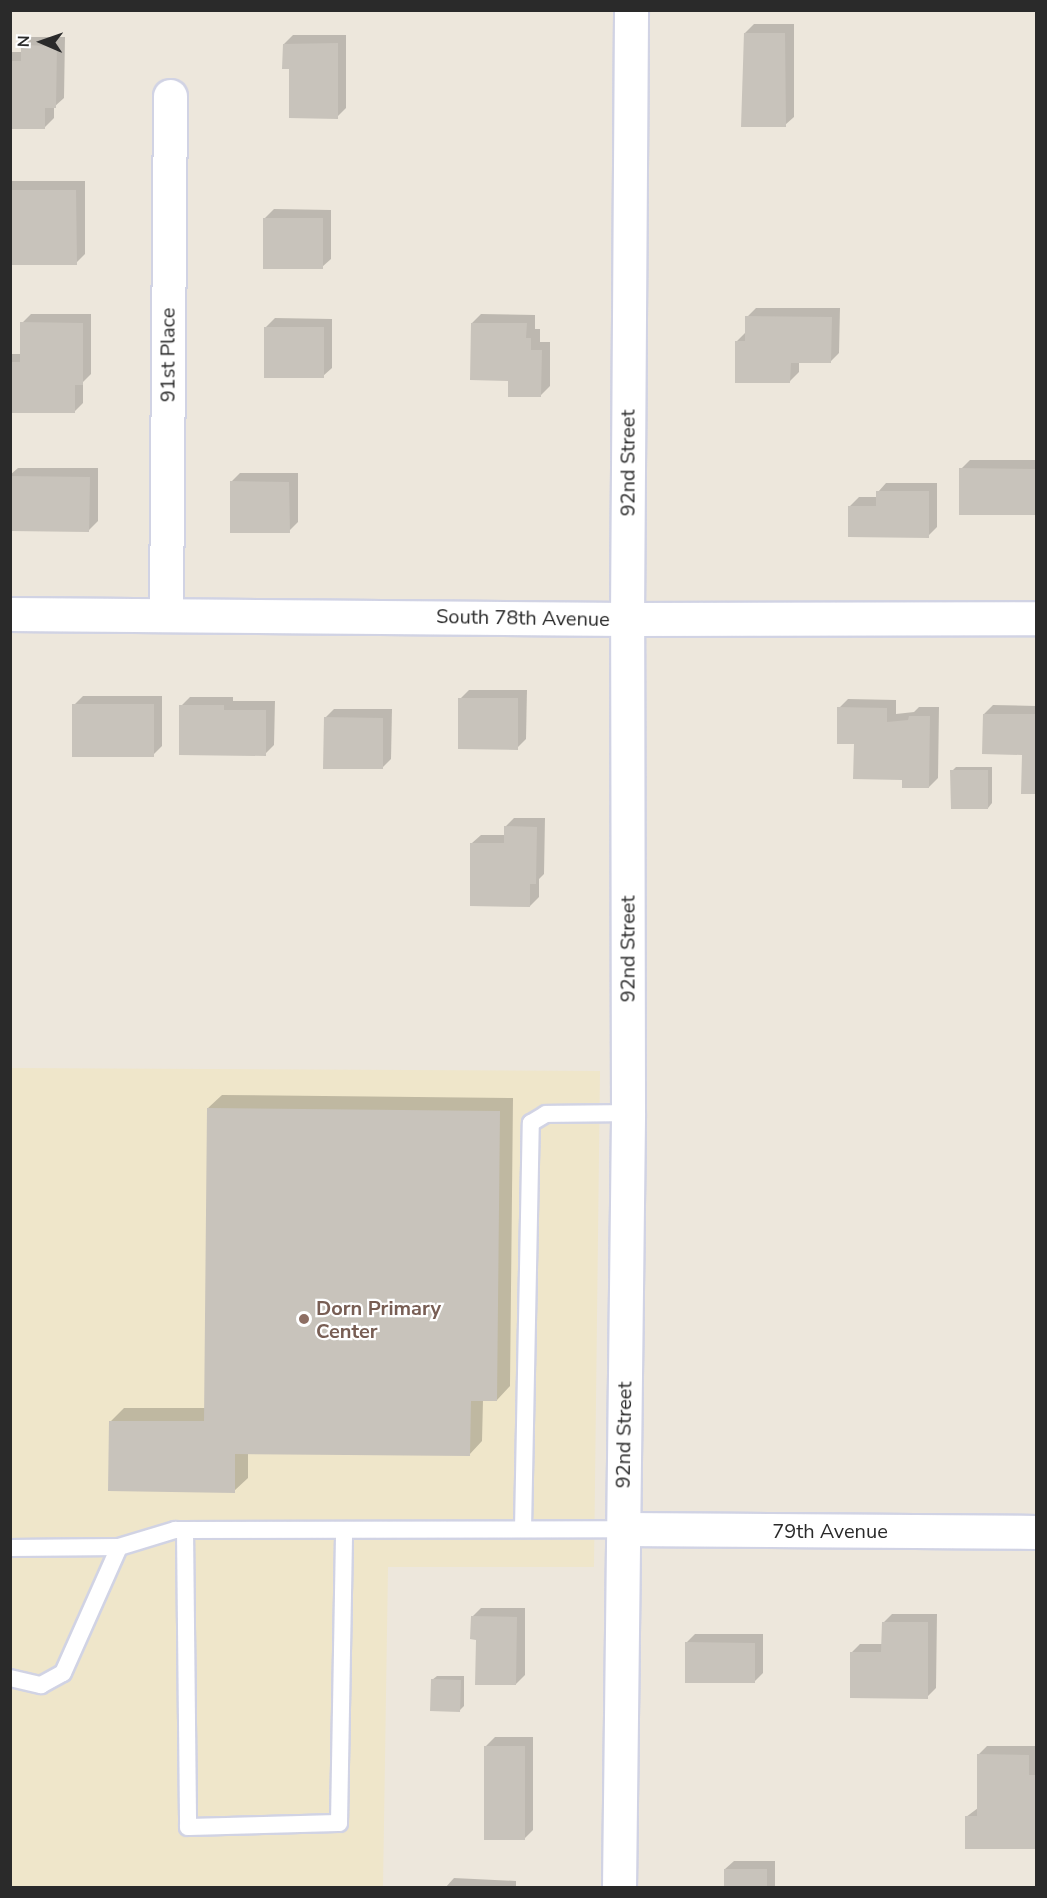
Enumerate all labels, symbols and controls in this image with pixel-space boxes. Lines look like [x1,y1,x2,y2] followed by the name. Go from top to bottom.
[12,12,72,72] north arrow
[13,35,35,48] text: N
[156,308,180,402] street label: 91st Place
[616,410,640,516] street label: 92nd Street
[436,604,610,632] street label: South 78th Avenue
[616,896,640,1002] street label: 92nd Street
[316,1296,441,1343] place label: Dorn Primary Center
[297,1312,311,1326] marker: Dorn Primary Center
[611,1381,637,1489] street label: 92nd Street
[772,1519,888,1543] street label: 79th Avenue

